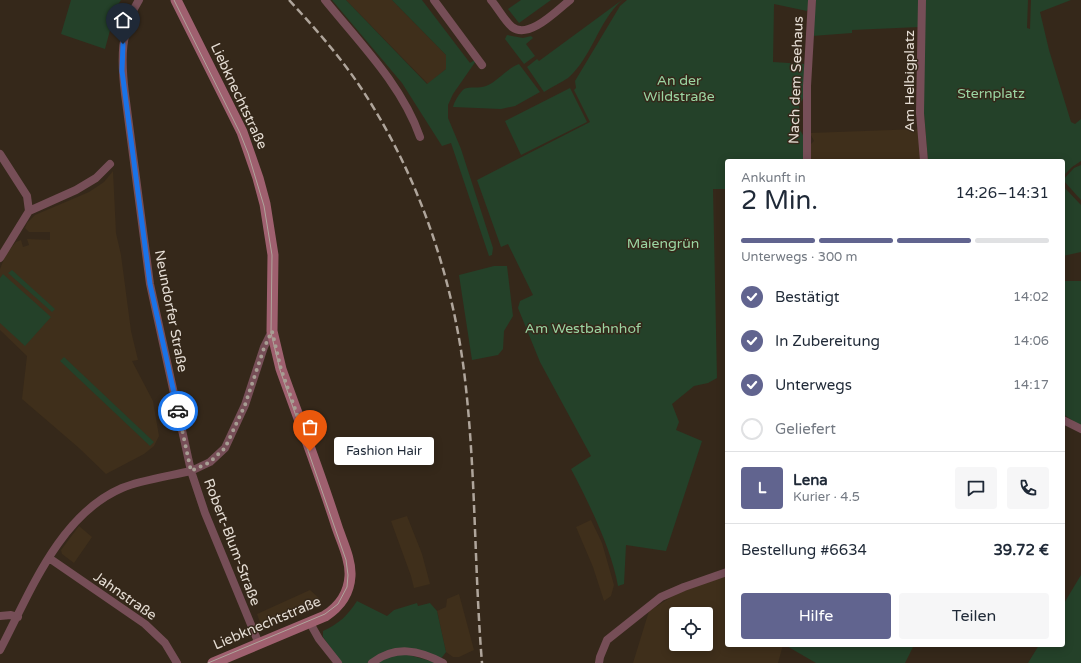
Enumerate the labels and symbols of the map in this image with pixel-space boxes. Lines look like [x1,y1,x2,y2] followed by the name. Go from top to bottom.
[106,3,140,44] pin
[785,15,807,144] street label: Nach dem Seehaus
[901,30,918,132] street label: Am Helbigplatz
[207,40,271,152] street label: Liebknechtstraße
[643,72,715,105] park label: An der Wildstraße
[957,85,1025,102] park label: Sternplatz
[627,235,699,252] park label: Maiengrün
[151,249,191,374] street label: Neundorfer Straße
[525,320,642,337] park label: Am Westbahnhof
[158,391,198,431] courier
[293,410,327,451] pin
[334,437,434,465] callout: Fashion Hair
[200,476,264,608] street label: Robert-Blum-Straße
[90,568,160,624] street label: Jahnstraße
[211,593,323,653] street label: Liebknechtstraße

